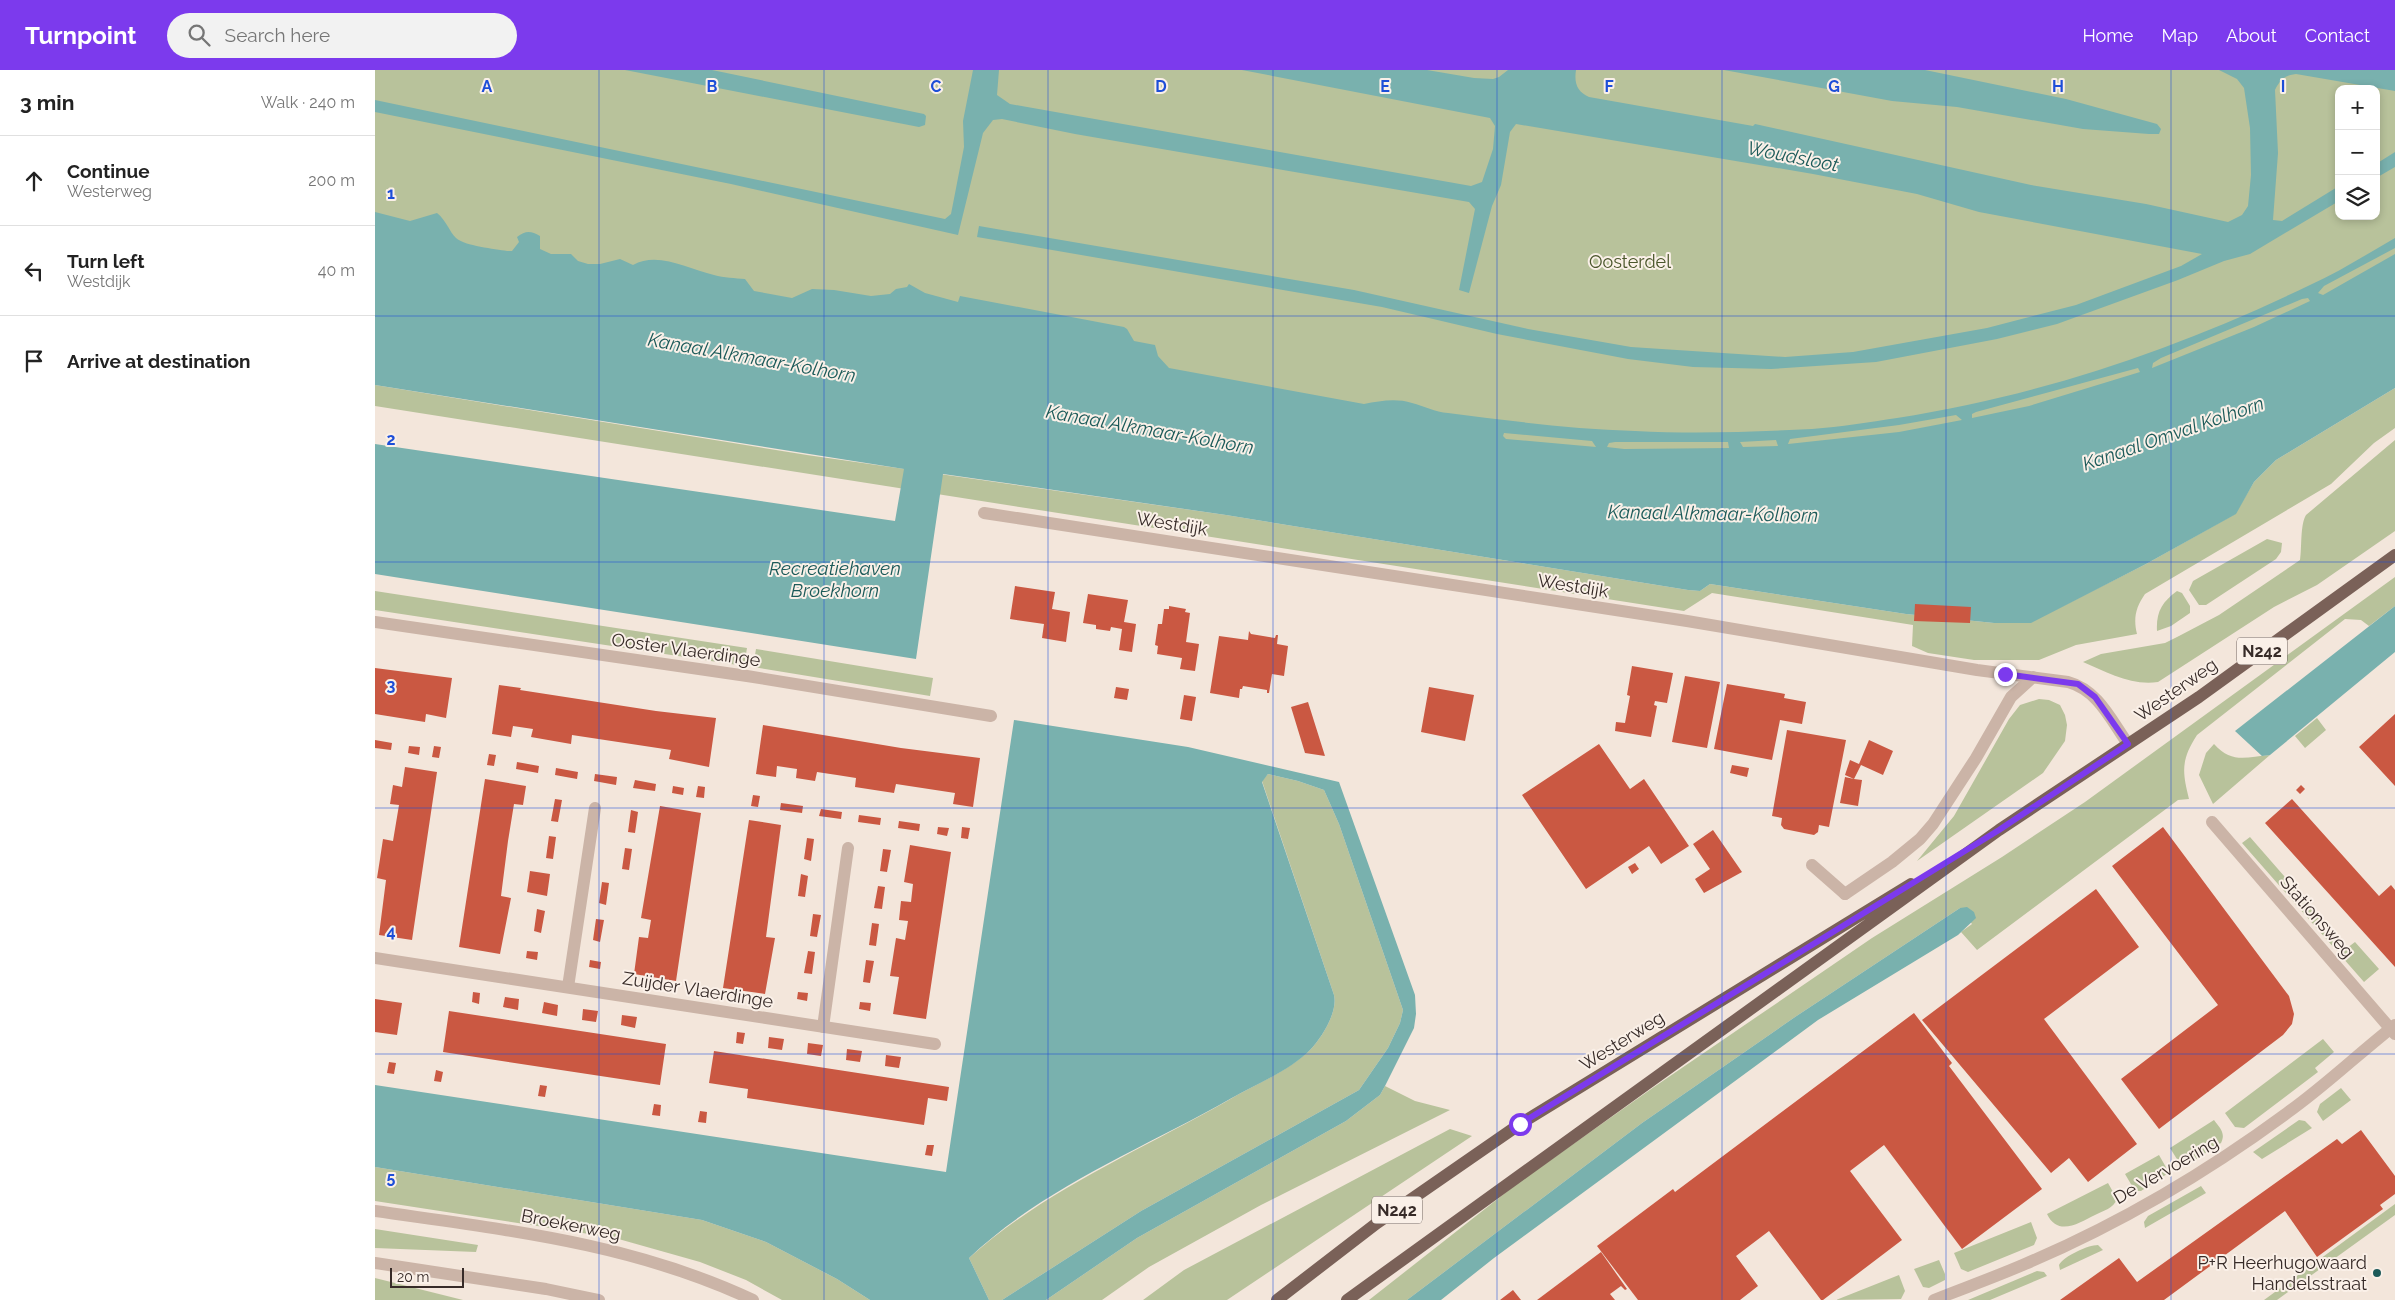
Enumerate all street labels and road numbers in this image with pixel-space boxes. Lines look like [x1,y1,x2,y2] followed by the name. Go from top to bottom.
[1135,508,1209,540] street label: Westdijk
[1536,570,1610,602] street label: Westdijk
[610,629,762,670] street label: Ooster Vlaerdinge
[2237,638,2287,664] road number: N242
[2131,654,2221,726] street label: Westerweg
[2276,871,2359,962] street label: Stationsweg
[621,967,775,1012] street label: Zuijder Vlaerdinge
[1576,1006,1668,1075] street label: Westerweg
[2110,1131,2222,1208] street label: De Vervoering
[1372,1196,1422,1224] road number: N242
[519,1205,623,1244] street label: Broekerweg

